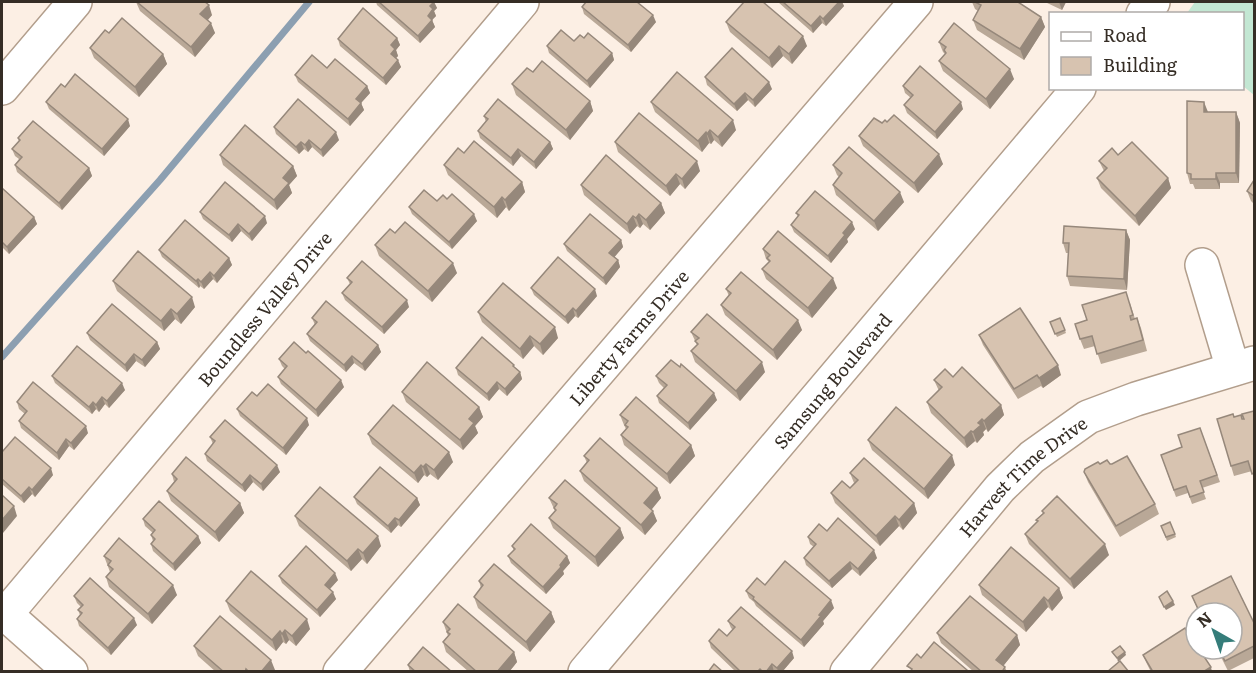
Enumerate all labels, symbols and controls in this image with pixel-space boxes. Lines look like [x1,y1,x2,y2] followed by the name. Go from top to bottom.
[1049,12,1244,90] legend
[1103,21,1147,48] text: Road
[1103,51,1178,78] text: Building
[191,225,337,392] street label: Boundless Valley Drive
[562,263,694,411] street label: Liberty Farms Drive
[766,307,897,454] street label: Samsung Boulevard
[952,409,1092,542] street label: Harvest Time Drive
[1184,601,1244,661] north arrow
[1191,605,1217,632] text: N

